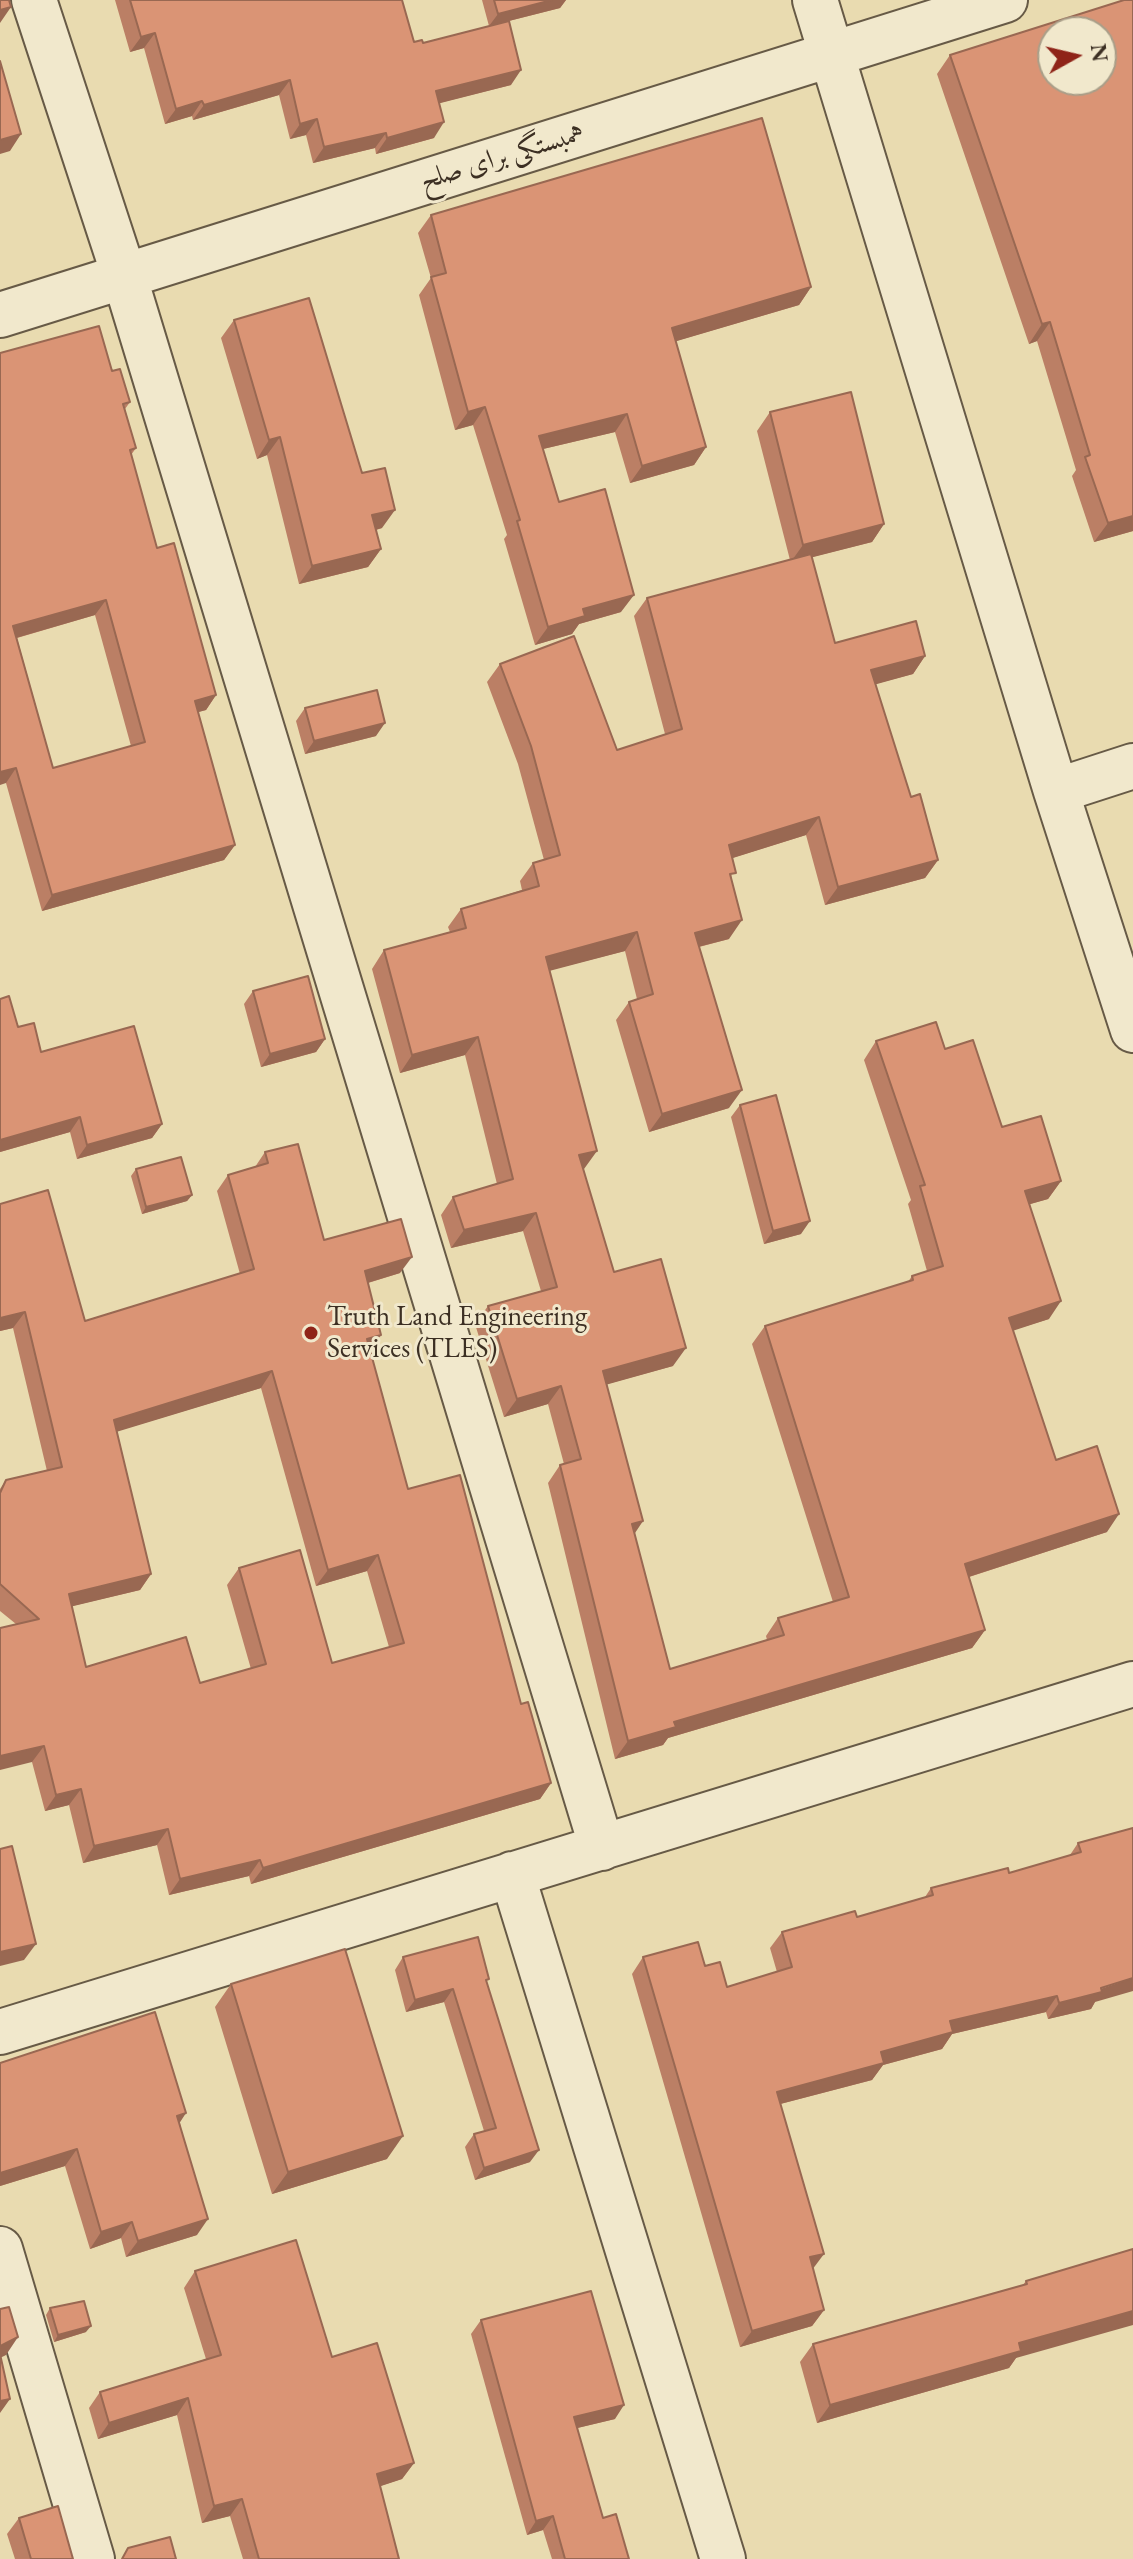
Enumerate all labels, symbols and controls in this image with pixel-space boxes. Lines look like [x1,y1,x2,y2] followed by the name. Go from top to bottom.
[1037,16,1117,96] north arrow
[1084,42,1115,64] text: N
[416,116,588,198] street label: همبستگی برای صلح
[327,1300,587,1366] place label: Truth Land Engineering Services (TLES)
[302,1324,320,1342] marker: Truth Land Engineering Services (TLES)

